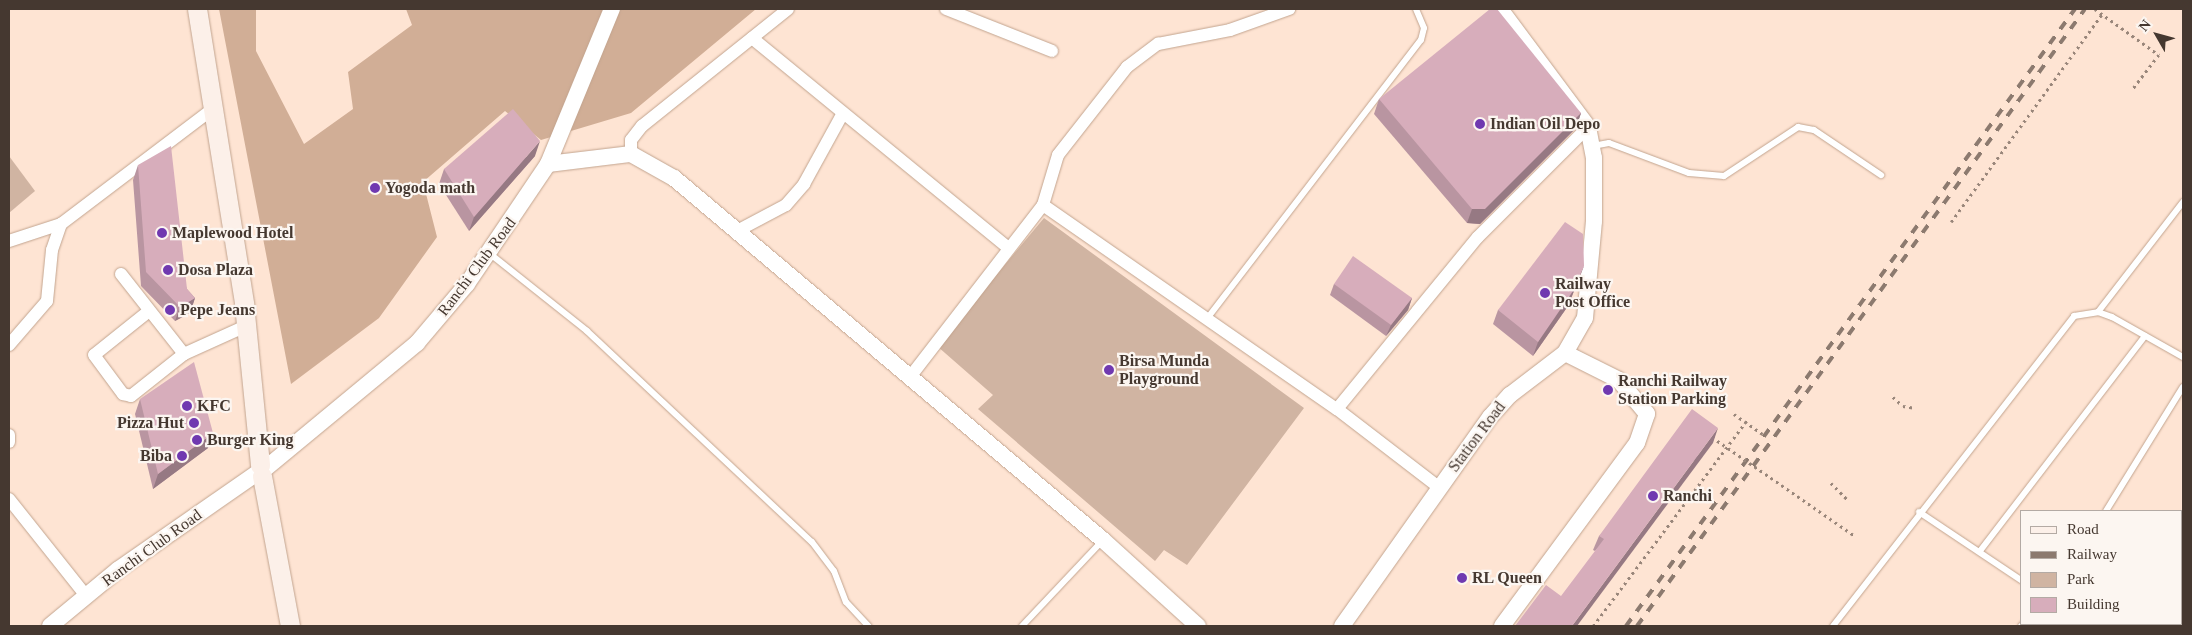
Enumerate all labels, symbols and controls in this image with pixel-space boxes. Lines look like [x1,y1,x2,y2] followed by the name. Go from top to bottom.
[2132,10,2182,60] north arrow
[2136,17,2154,34] text: N
[1490,114,1600,134] place label: Indian Oil Depo
[1474,118,1486,130] marker: Indian Oil Depo
[385,178,475,198] place label: Yogoda math
[369,182,381,194] marker: Yogoda math
[434,214,520,320] street label: Ranchi Club Road
[172,223,293,243] place label: Maplewood Hotel
[156,227,168,239] marker: Maplewood Hotel
[178,260,253,280] place label: Dosa Plaza
[162,264,174,276] marker: Dosa Plaza
[1555,274,1630,312] place label: Railway Post Office
[1539,287,1551,299] marker: Railway Post Office
[180,300,255,320] place label: Pepe Jeans
[164,304,176,316] marker: Pepe Jeans
[1119,351,1209,389] place label: Birsa Munda Playground
[1103,364,1115,376] marker: Birsa Munda Playground
[1618,371,1727,409] place label: Ranchi Railway Station Parking
[1602,384,1614,396] marker: Ranchi Railway Station Parking
[197,396,231,416] place label: KFC
[1444,398,1510,476] street label: Station Road
[181,400,193,412] marker: KFC
[117,413,184,433] place label: Pizza Hut
[188,417,200,429] marker: Pizza Hut
[207,430,294,450] place label: Burger King
[191,434,203,446] marker: Burger King
[140,446,172,466] place label: Biba
[176,450,188,462] marker: Biba
[1663,486,1712,506] place label: Ranchi
[1647,490,1659,502] marker: Ranchi
[99,505,205,591] street label: Ranchi Club Road
[2020,510,2182,625] legend
[2067,521,2099,537] text: Road
[2067,546,2117,562] text: Railway
[1472,568,1543,588] place label: RL Queen
[2067,571,2095,587] text: Park
[1456,572,1468,584] marker: RL Queen
[2067,596,2120,612] text: Building

